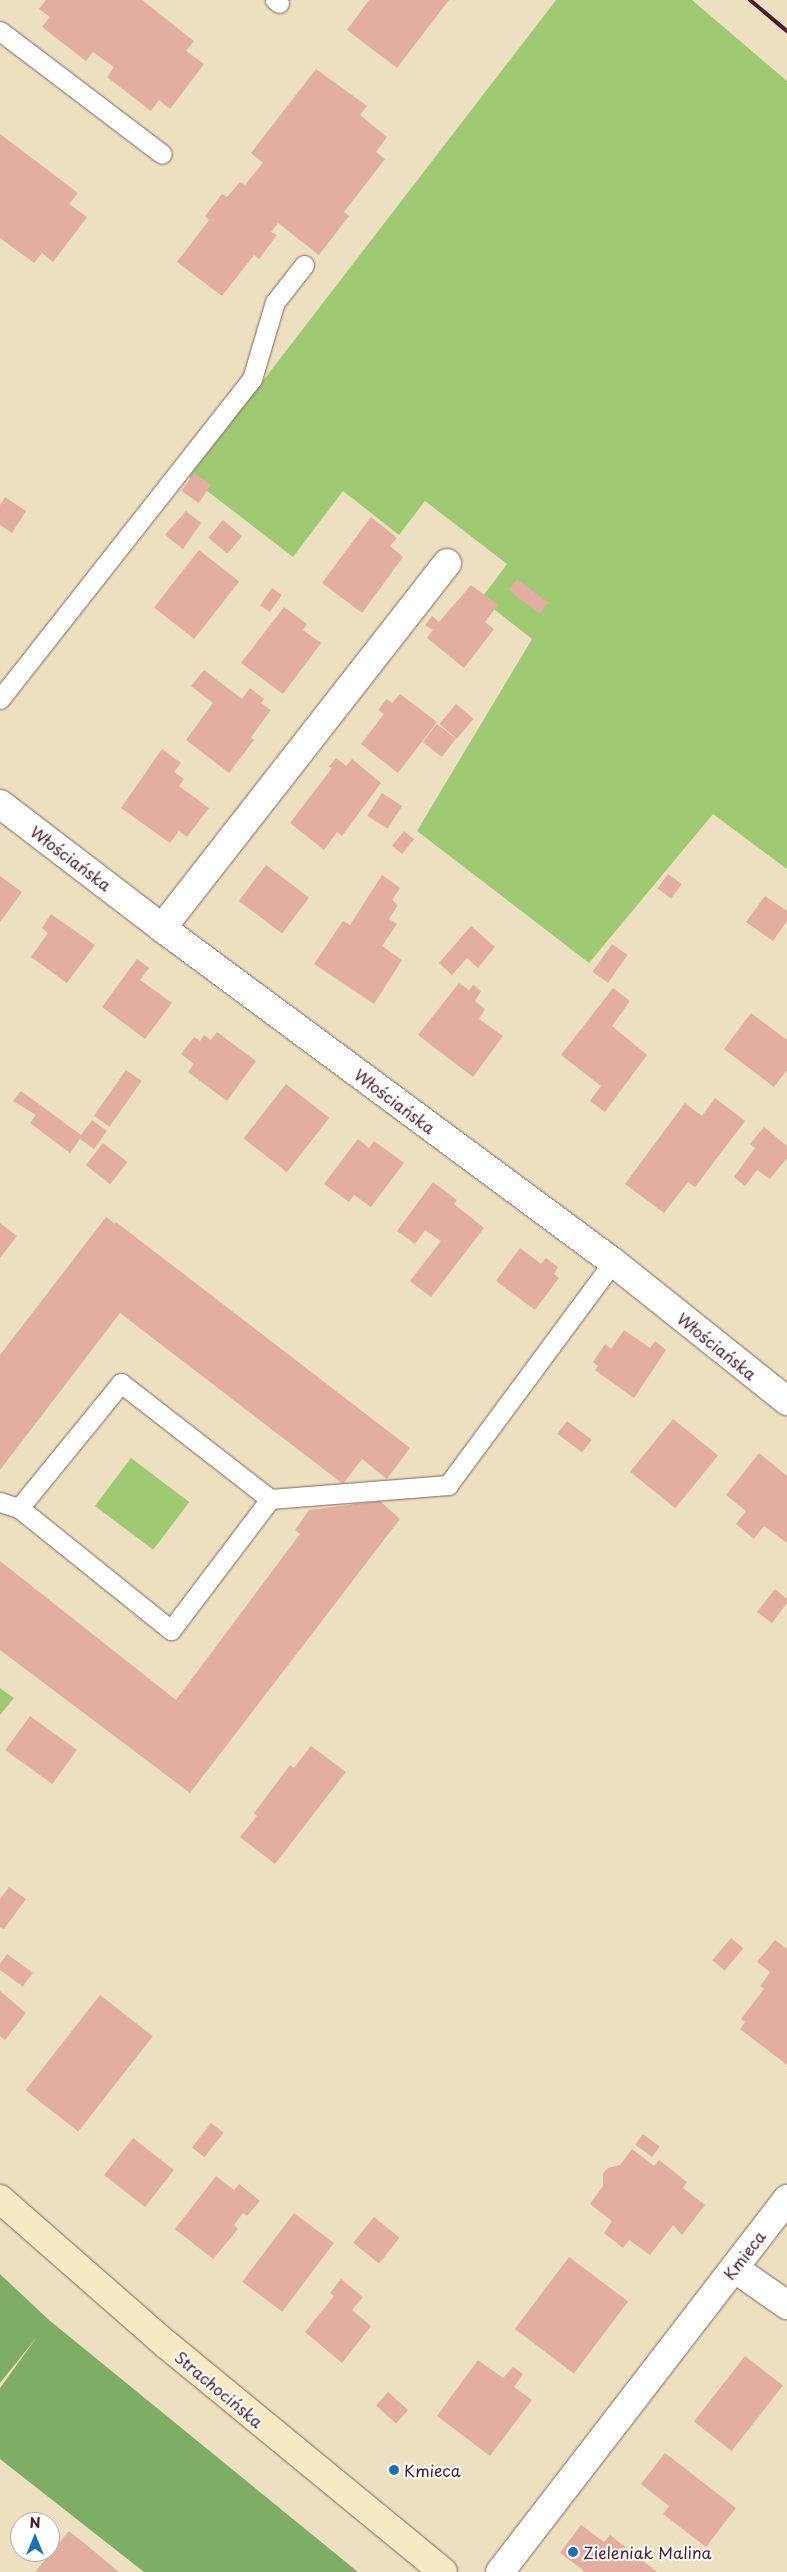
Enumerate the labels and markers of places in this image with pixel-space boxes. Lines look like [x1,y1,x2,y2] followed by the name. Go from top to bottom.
[404,2460,461,2480] place label: Kmieca
[388,2464,400,2476] marker: Kmieca
[583,2542,712,2562] place label: Zieleniak Malina
[567,2546,579,2558] marker: Zieleniak Malina

